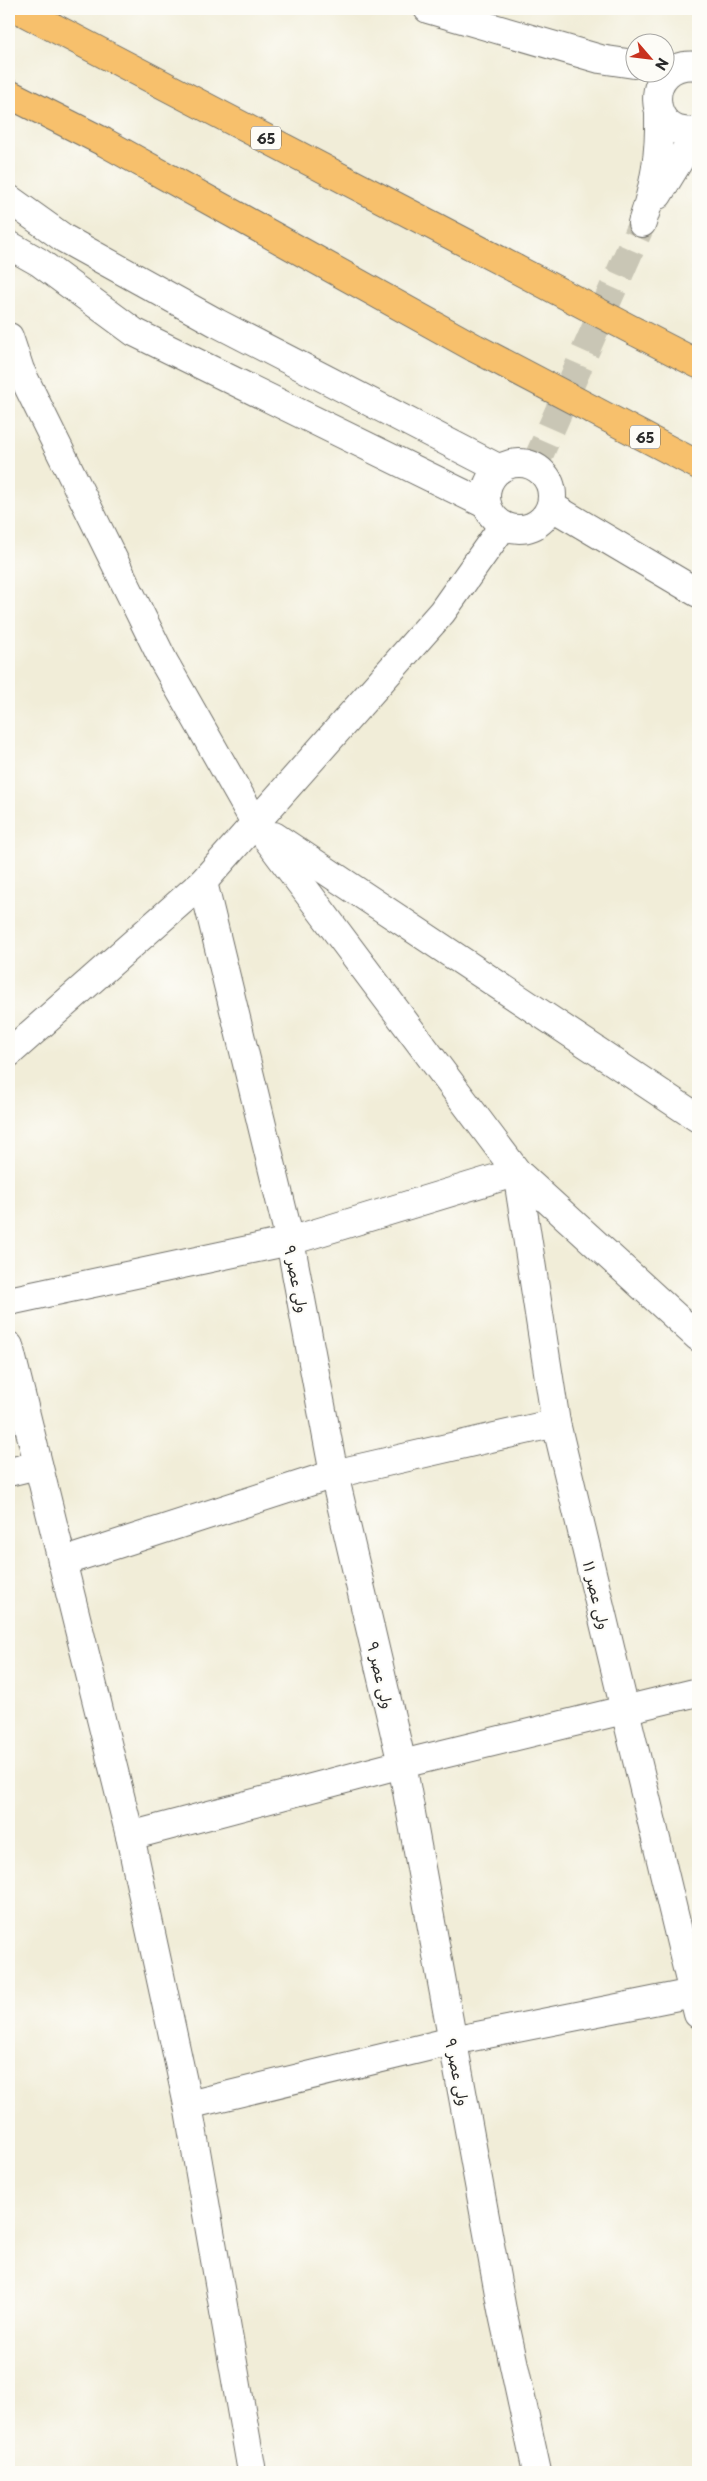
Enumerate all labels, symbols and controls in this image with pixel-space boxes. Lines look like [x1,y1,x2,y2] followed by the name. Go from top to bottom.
[624,32,674,82] north arrow
[650,55,674,74] text: N
[251,126,281,150] road number: 65
[630,426,660,448] road number: 65
[279,1243,315,1315] street label: ولی عصر ۹
[578,1558,616,1632] street label: ولی عصر ۱۱
[362,1639,400,1711] street label: ولی عصر ۹
[440,2036,476,2108] street label: ولی عصر ۹

